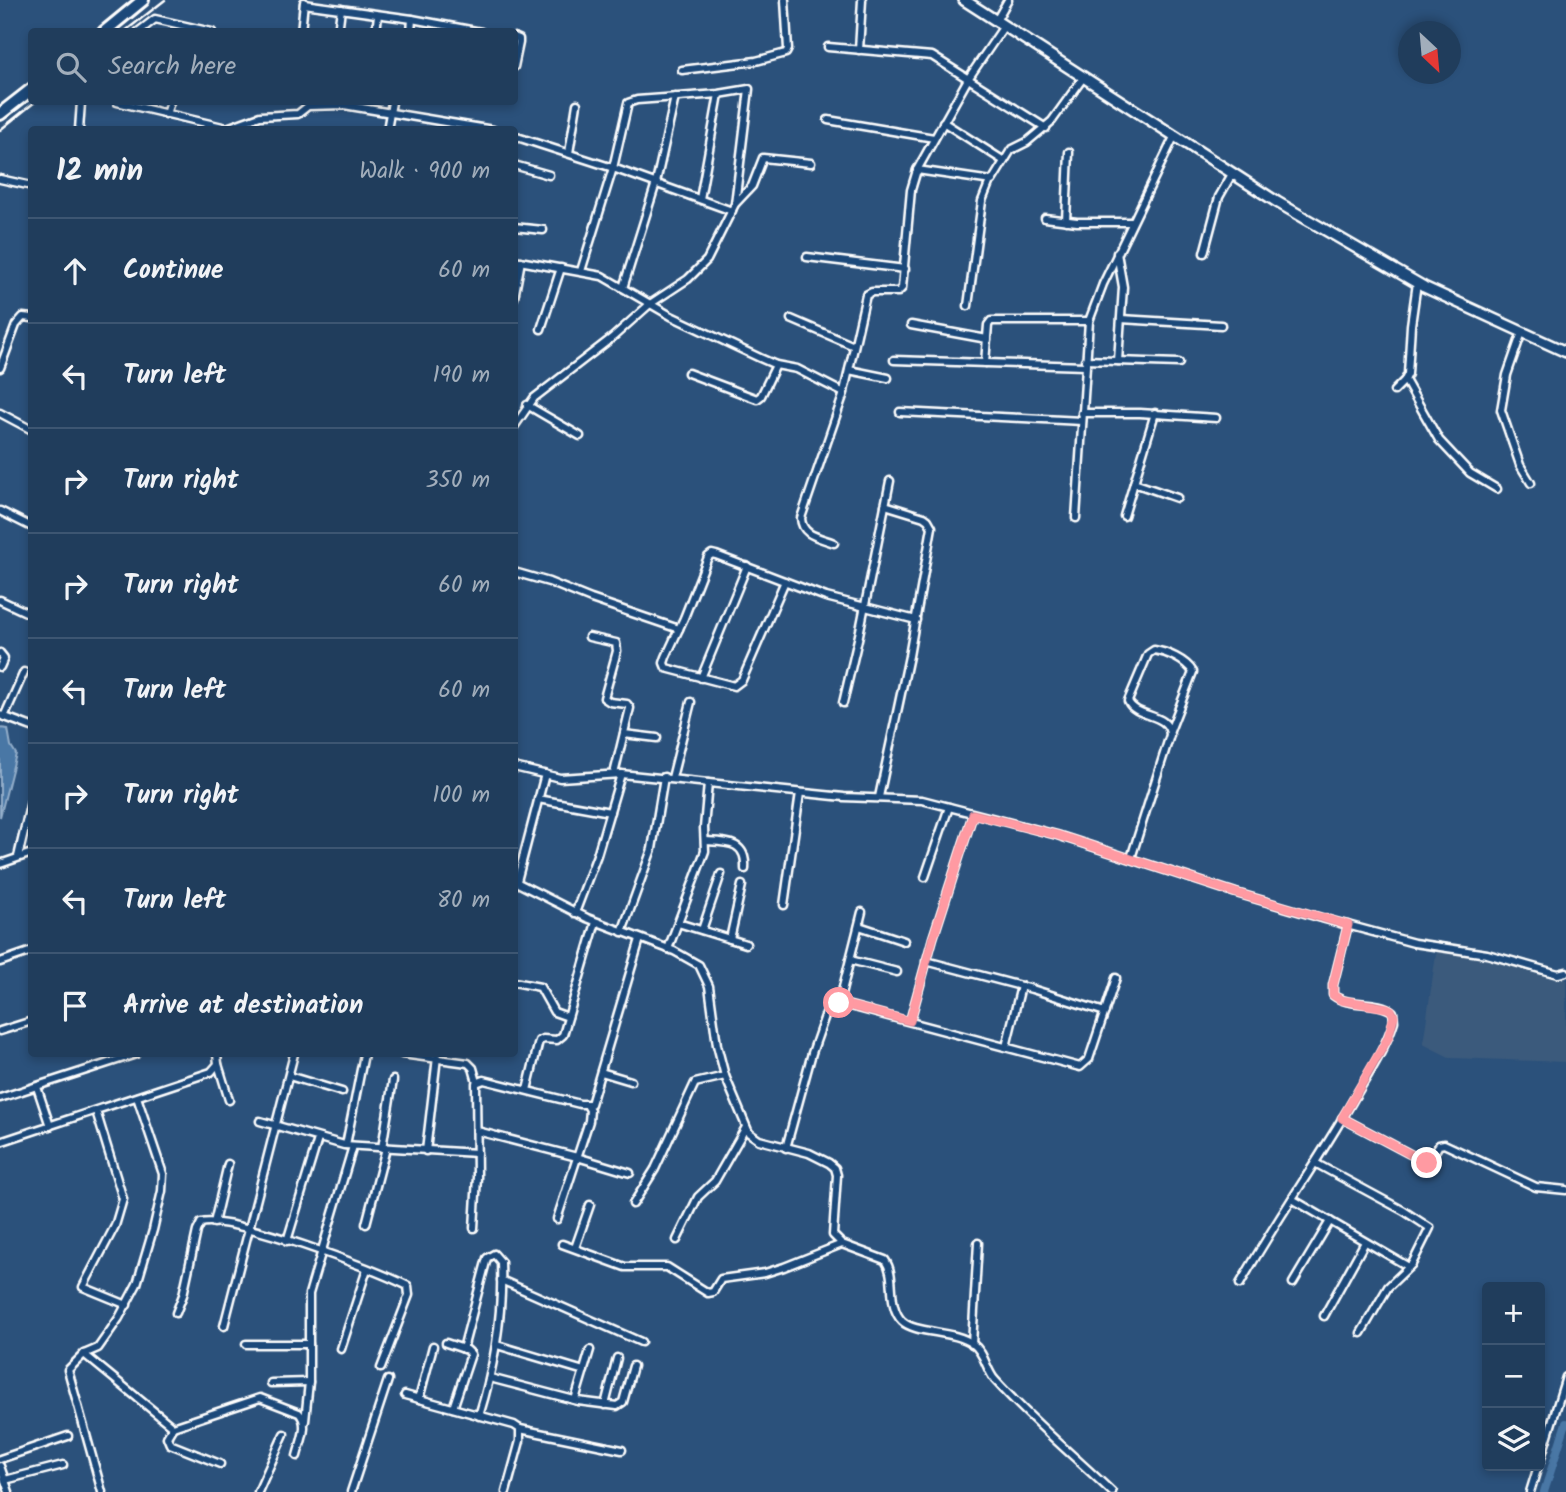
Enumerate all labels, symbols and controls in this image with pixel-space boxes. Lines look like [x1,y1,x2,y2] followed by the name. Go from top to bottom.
[1398,21,1461,84] north arrow
[28,28,518,105] search box
[108,46,236,88] text: Search here
[52,48,90,86] icon: search
[56,148,143,196] text: 12 min
[359,154,490,190] text: Walk · 900 m
[123,250,224,292] text: Continue
[56,252,94,290] icon: ahead
[438,253,490,289] text: 60 m
[123,355,226,397] text: Turn left
[56,357,94,395] icon: left
[433,358,490,394] text: 190 m
[123,460,239,502] text: Turn right
[56,462,94,500] icon: right
[425,463,490,499] text: 350 m
[123,565,239,607] text: Turn right
[56,567,94,605] icon: right
[438,568,490,604] text: 60 m
[123,670,226,712] text: Turn left
[56,672,94,710] icon: left
[438,673,490,709] text: 60 m
[123,775,239,817] text: Turn right
[56,777,94,815] icon: right
[432,778,490,814] text: 100 m
[123,880,226,922] text: Turn left
[56,882,94,920] icon: left
[437,883,490,919] text: 80 m
[123,985,363,1027] text: Arrive at destination
[56,987,94,1025] icon: arrive
[823,987,854,1018] route start
[1411,1147,1442,1178] route end
[1482,1282,1545,1471] map controls
[1482,1282,1545,1345] button: +
[1482,1345,1545,1408] button: −
[1482,1408,1545,1471] button: layers

